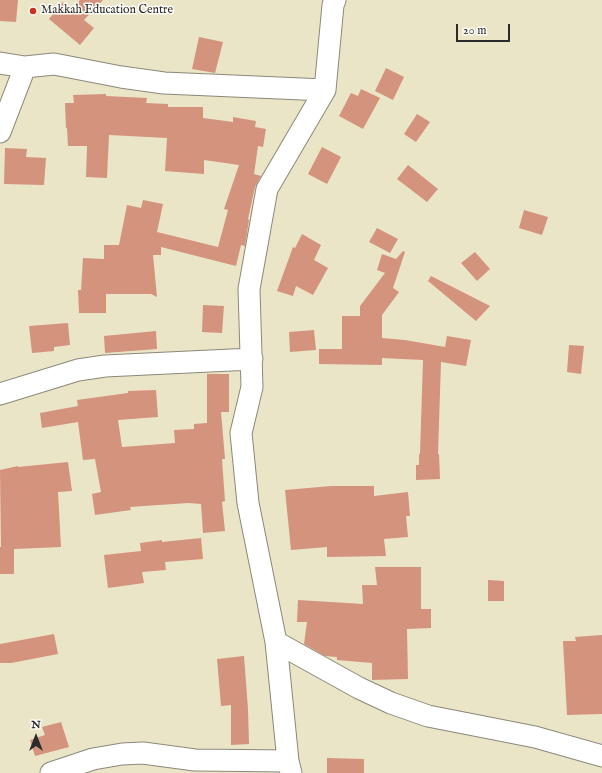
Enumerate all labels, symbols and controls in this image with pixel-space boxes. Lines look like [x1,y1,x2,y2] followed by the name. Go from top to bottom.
[41,4,173,18] place label: Makkah Education Centre
[28,6,38,16] marker: Makkah Education Centre
[458,16,512,42] scale bar
[463,23,486,38] text: 20 m
[16,717,56,757] north arrow
[31,718,41,732] text: N

